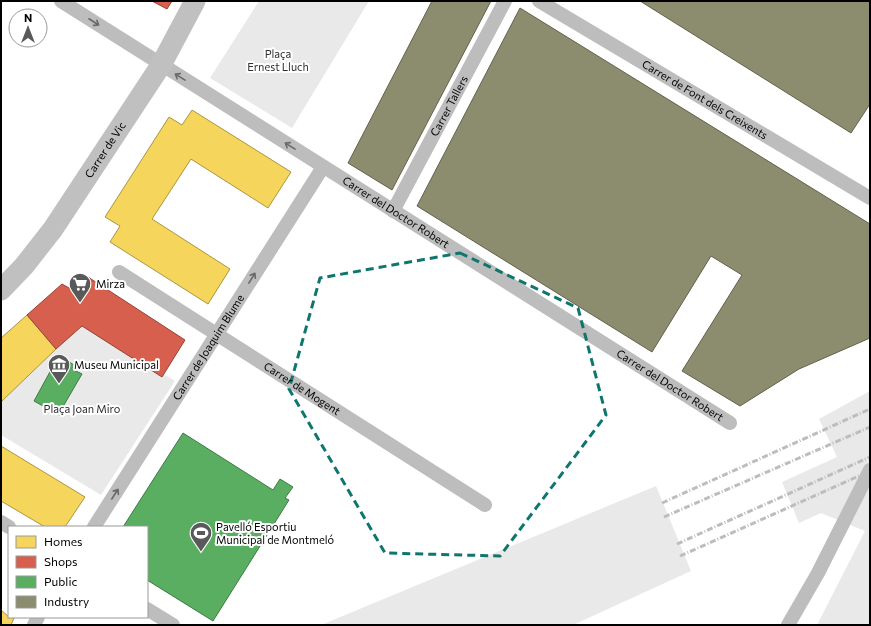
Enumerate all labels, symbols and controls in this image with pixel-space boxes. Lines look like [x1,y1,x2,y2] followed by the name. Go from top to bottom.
[8,8,48,48] north arrow
[24,11,32,24] text: N
[88,18,99,26] one-way arrow
[247,47,309,73] park label: Plaça Ernest Lluch
[640,57,770,142] street label: Carrer de Font dels Creixents
[175,73,186,81] one-way arrow
[427,73,470,138] street label: Carrer Tallers
[82,119,128,180] street label: Carrer de Vic
[284,142,296,150] one-way arrow
[340,173,452,251] street label: Carrer del Doctor Robert
[67,271,93,304] supermarket icon: Mirza
[249,272,257,284] one-way arrow
[96,277,125,290] place label: Mirza
[169,292,246,402] street label: Carrer de Joaquim Blume
[614,346,726,424] street label: Carrer del Doctor Robert
[46,352,72,385] museum icon: Museu Municipal
[74,358,159,371] place label: Museu Municipal
[262,359,343,418] street label: Carrer de Mogent
[44,402,121,416] park label: Plaça Joan Miro
[111,488,119,500] one-way arrow
[188,520,214,553] sports icon: Pavelló Esportiu Municipal de Montmeló
[216,520,335,546] place label: Pavelló Esportiu Municipal de Montmeló
[8,526,148,618] legend
[44,534,82,548] text: Homes
[44,554,78,568] text: Shops
[44,574,77,588] text: Public
[44,594,89,608] text: Industry

